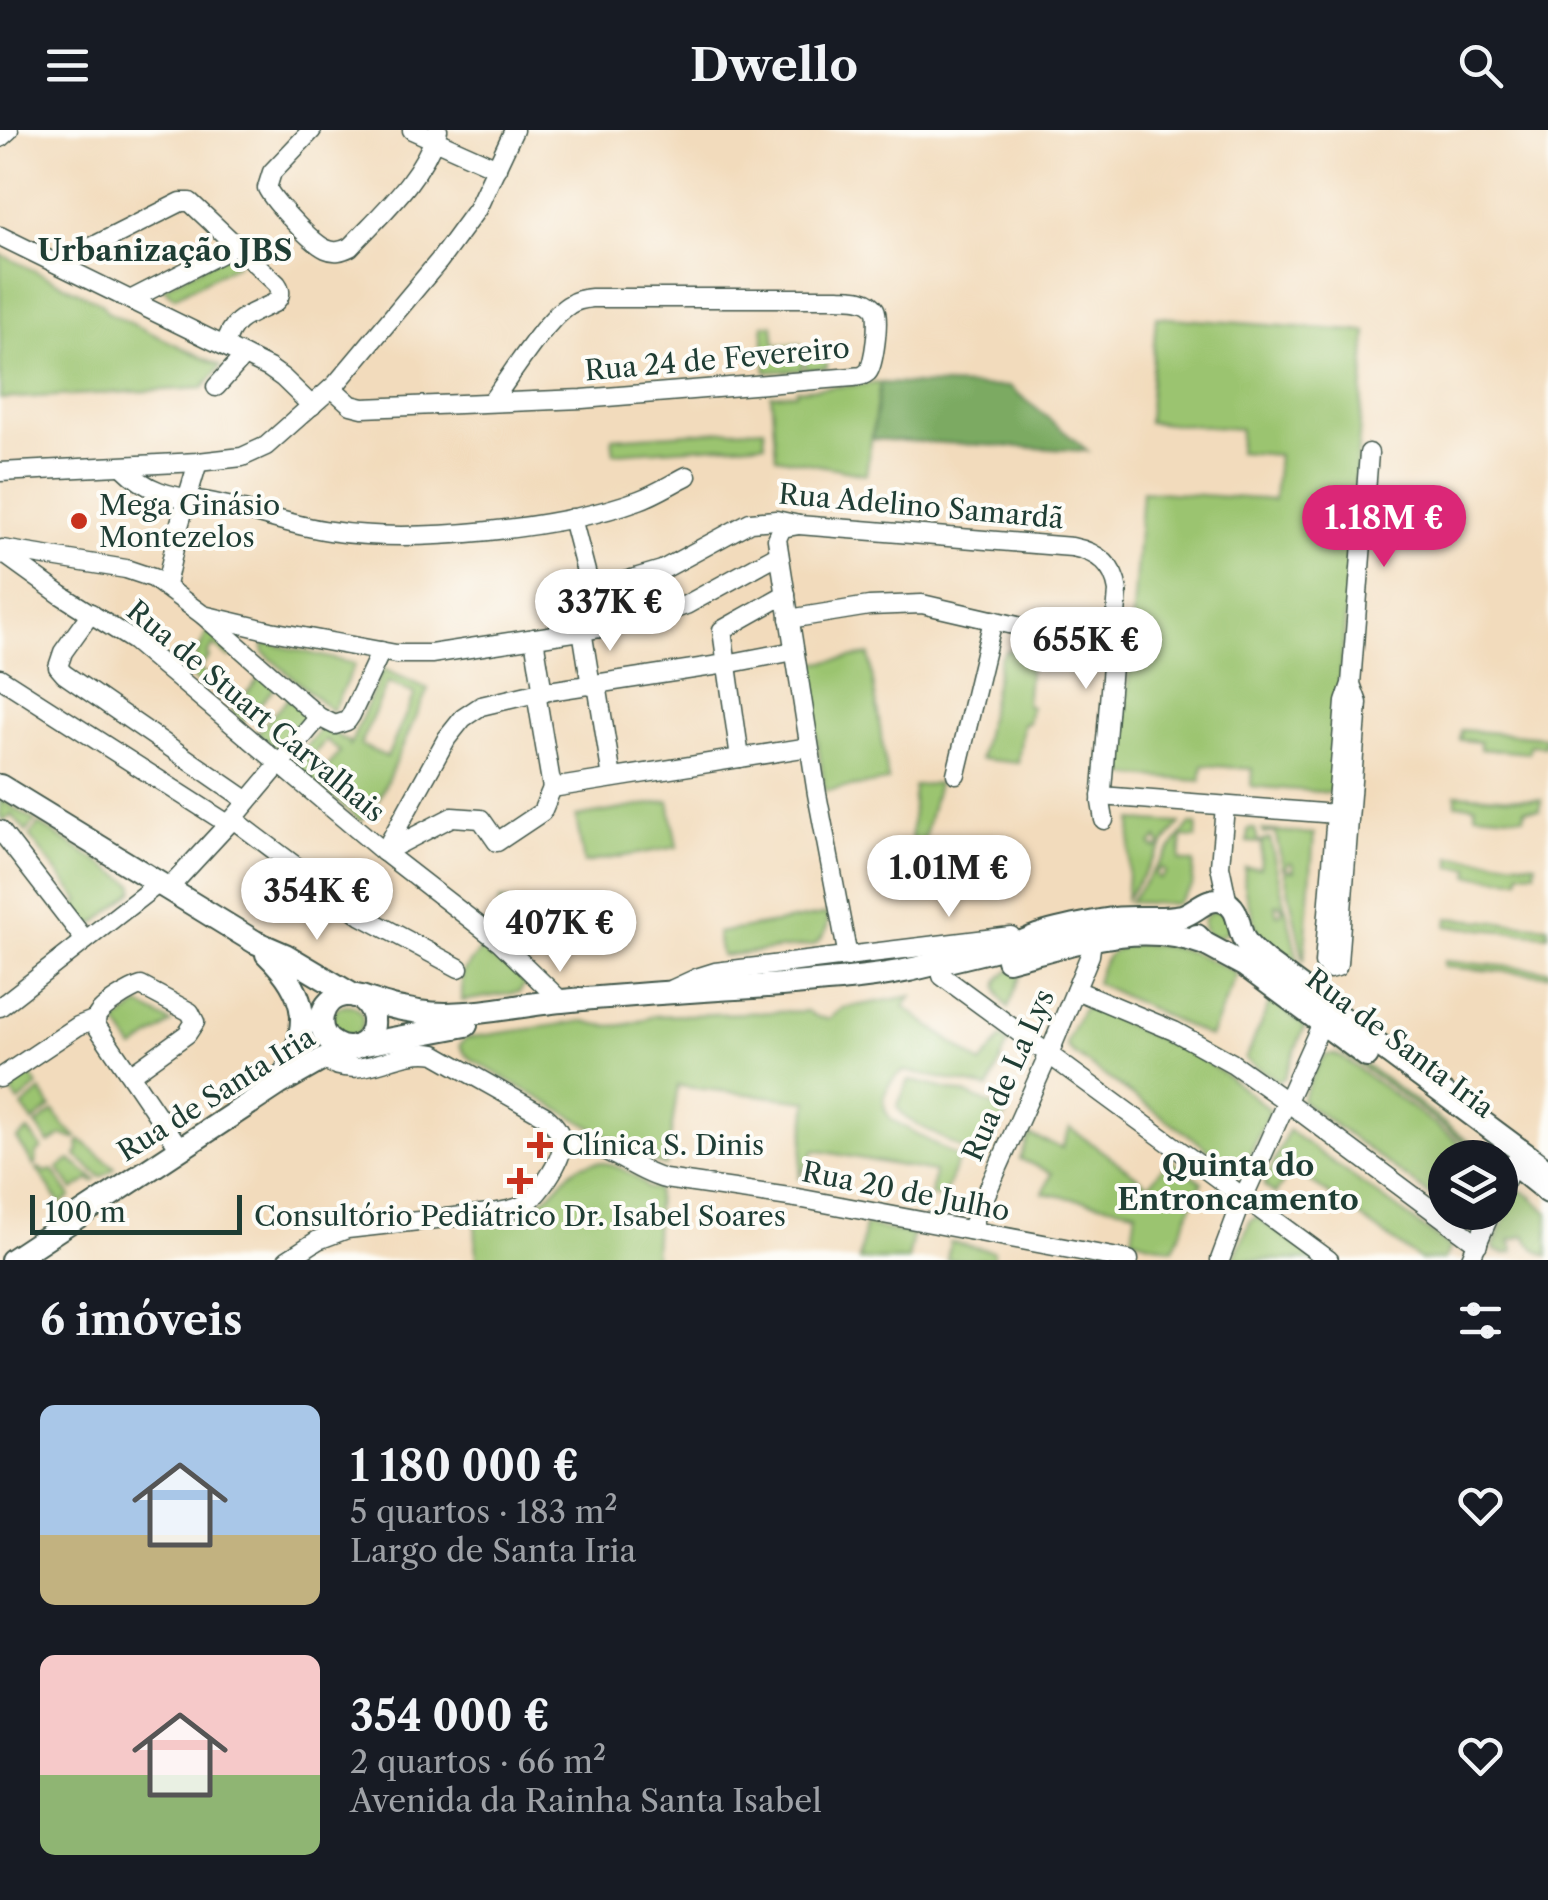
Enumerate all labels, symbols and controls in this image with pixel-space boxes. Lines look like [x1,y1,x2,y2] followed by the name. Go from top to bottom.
[690,37,858,93] text: Dwello
[40,38,95,93] icon: menu
[1453,38,1508,93] icon: search
[38,232,292,269] district label: Urbanização JBS
[583,330,851,388] street label: Rua 24 de Fevereiro
[777,477,1065,535] street label: Rua Adelino Samardã
[1292,485,1476,570] pin: 1.18M €
[99,488,280,554] place label: Mega Ginásio Montezelos
[1324,498,1444,537] text: 1.18M €
[68,510,90,532] marker: Mega Ginásio Montezelos
[529,569,691,654] pin: 337K €
[557,582,663,621] text: 337K €
[120,593,392,829] street label: Rua de Stuart Carvalhais
[1005,607,1167,692] pin: 655K €
[1032,620,1140,659] text: 655K €
[857,835,1041,920] pin: 1.01M €
[889,848,1009,887] text: 1.01M €
[236,858,398,943] pin: 354K €
[263,871,371,910] text: 354K €
[479,890,641,975] pin: 407K €
[505,903,615,942] text: 407K €
[1299,961,1501,1125] street label: Rua de Santa Iria
[955,984,1061,1166] street label: Rua de La Lys
[111,1020,321,1168] street label: Rua de Santa Iria
[562,1128,764,1162] place label: Clínica S. Dinis
[527,1132,553,1158] marker: Clínica S. Dinis
[1428,1140,1518,1230] map controls
[1428,1140,1518,1230] button: layers
[1117,1147,1359,1218] district label: Quinta do Entroncamento
[799,1154,1013,1228] street label: Rua 20 de Julho
[507,1168,533,1194] marker: Consultório Pediátrico Dr. Isabel Soares
[30,1190,242,1234] scale bar
[45,1195,126,1229] text: 100 m
[254,1199,786,1233] place label: Consultório Pediátrico Dr. Isabel Soares
[1453,1293,1508,1348] icon: filters
[40,1294,243,1346] text: 6 imóveis
[350,1440,579,1492] text: 1 180 000 €
[120,1445,240,1565] icon: home
[1453,1478,1508,1533] icon: heart
[350,1492,618,1531] text: 5 quartos · 183 m²
[350,1531,636,1570] text: Largo de Santa Iria
[350,1690,550,1742] text: 354 000 €
[120,1695,240,1815] icon: home
[1453,1728,1508,1783] icon: heart
[350,1742,606,1781] text: 2 quartos · 66 m²
[350,1781,822,1820] text: Avenida da Rainha Santa Isabel

